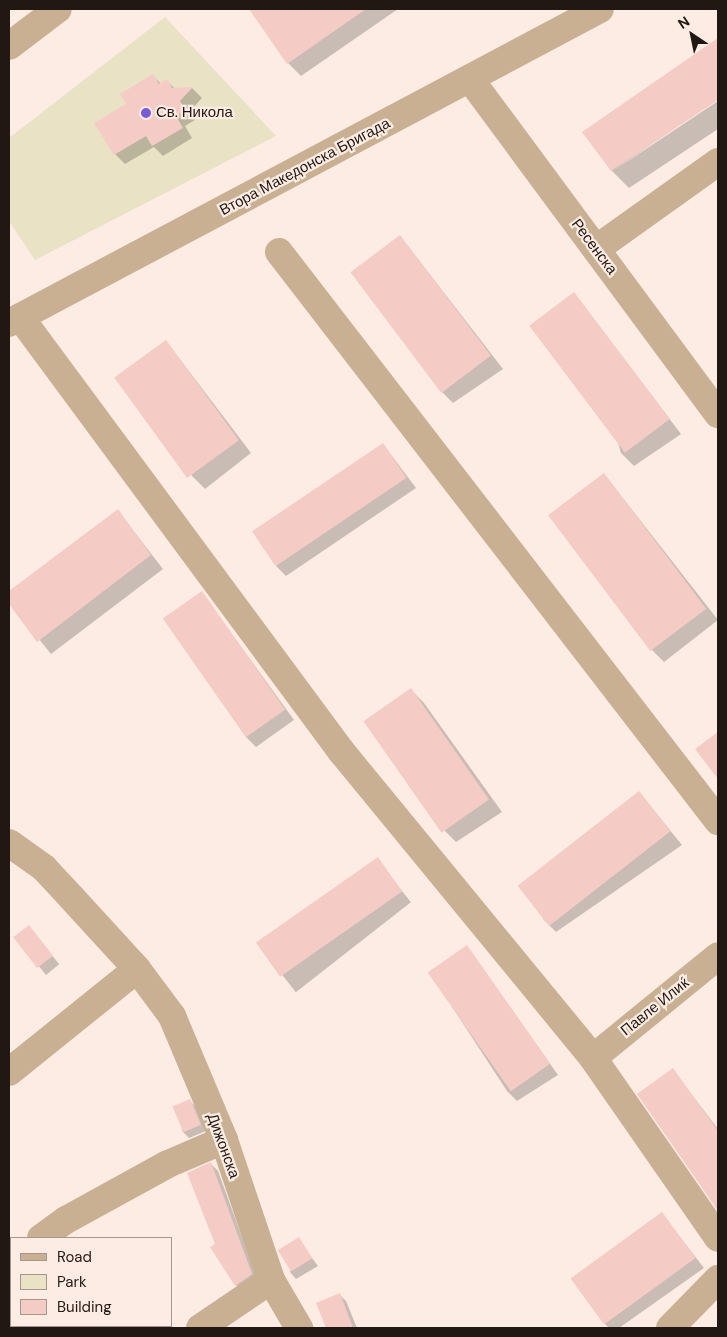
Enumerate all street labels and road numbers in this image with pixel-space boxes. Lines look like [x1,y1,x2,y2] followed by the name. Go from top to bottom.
[217,114,393,220] street label: Втора Македонска Бригада
[567,216,621,278] street label: Ресенска
[617,974,693,1040] street label: Павле Илиќ
[203,1111,243,1181] street label: Дижонска

